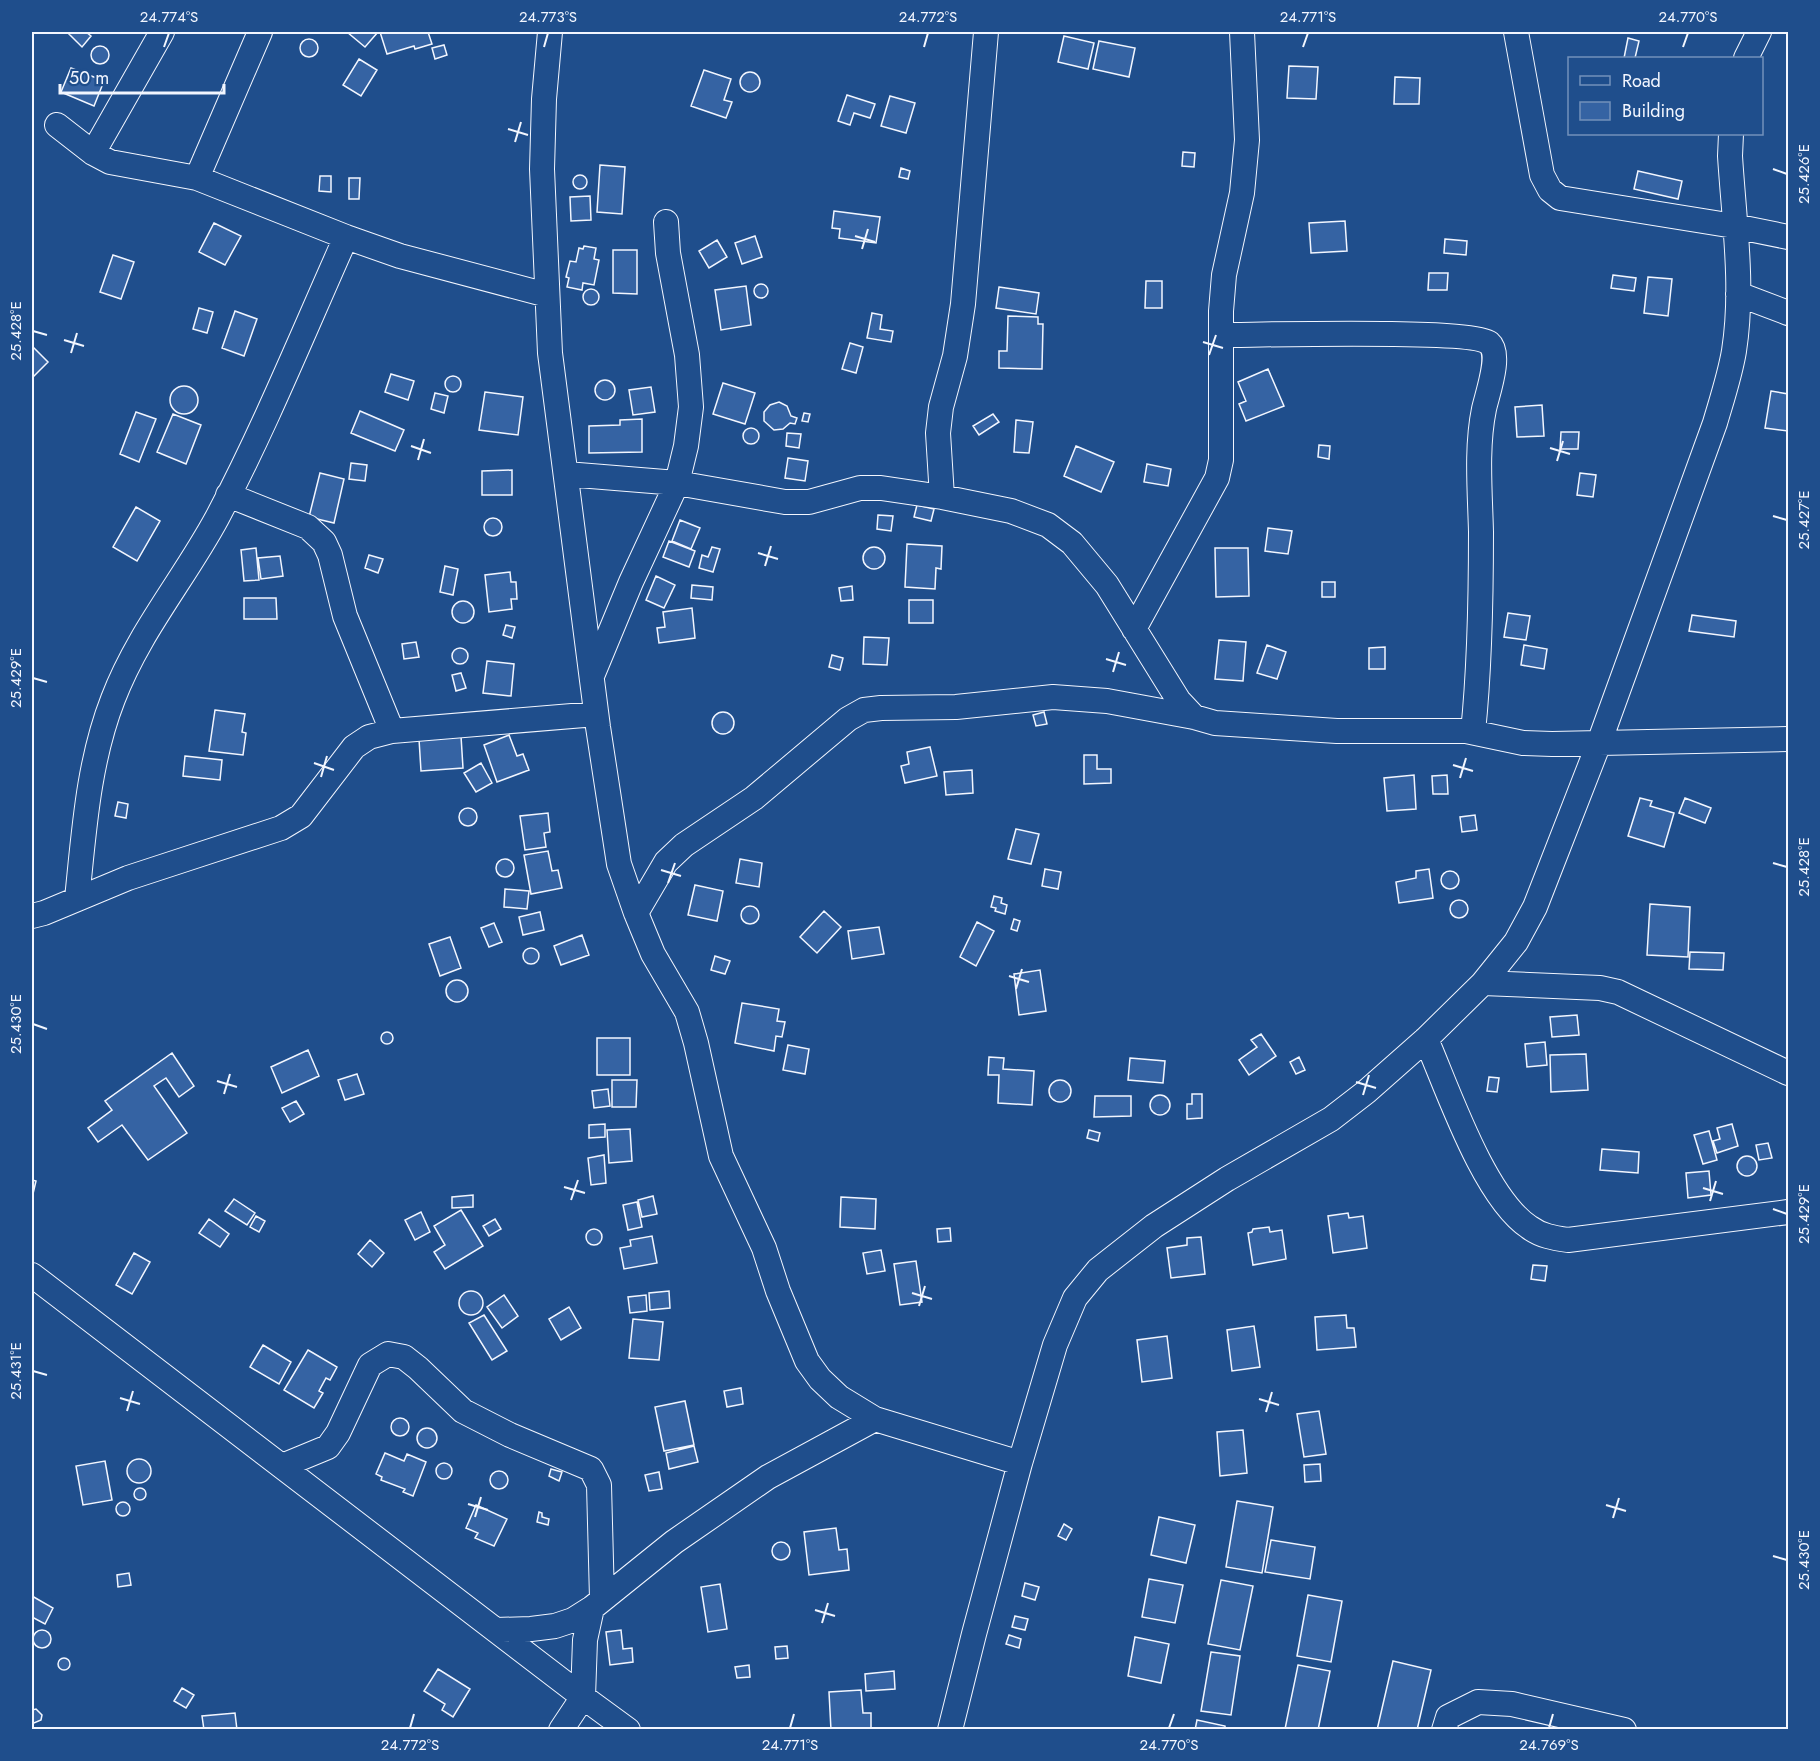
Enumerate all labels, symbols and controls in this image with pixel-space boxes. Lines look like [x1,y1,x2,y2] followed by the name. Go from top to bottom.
[140,6,198,28] text: 24.774°S
[519,6,577,28] text: 24.773°S
[899,6,957,28] text: 24.772°S
[1280,6,1336,28] text: 24.771°S
[1659,6,1717,28] text: 24.770°S
[60,57,224,95] scale bar
[1568,57,1763,135] legend
[69,65,109,91] text: 50 m
[1622,68,1661,94] text: Road
[1622,98,1685,124] text: Building
[1793,144,1815,204] text: 25.426°E
[5,301,27,361] text: 25.428°E
[1793,490,1815,550] text: 25.427°E
[5,648,27,708] text: 25.429°E
[1793,837,1815,897] text: 25.428°E
[5,994,27,1054] text: 25.430°E
[1793,1184,1815,1244] text: 25.429°E
[5,1342,27,1400] text: 25.431°E
[1793,1530,1815,1590] text: 25.430°E
[381,1734,439,1756] text: 24.772°S
[762,1734,818,1756] text: 24.771°S
[1140,1734,1198,1756] text: 24.770°S
[1519,1734,1579,1756] text: 24.769°S

